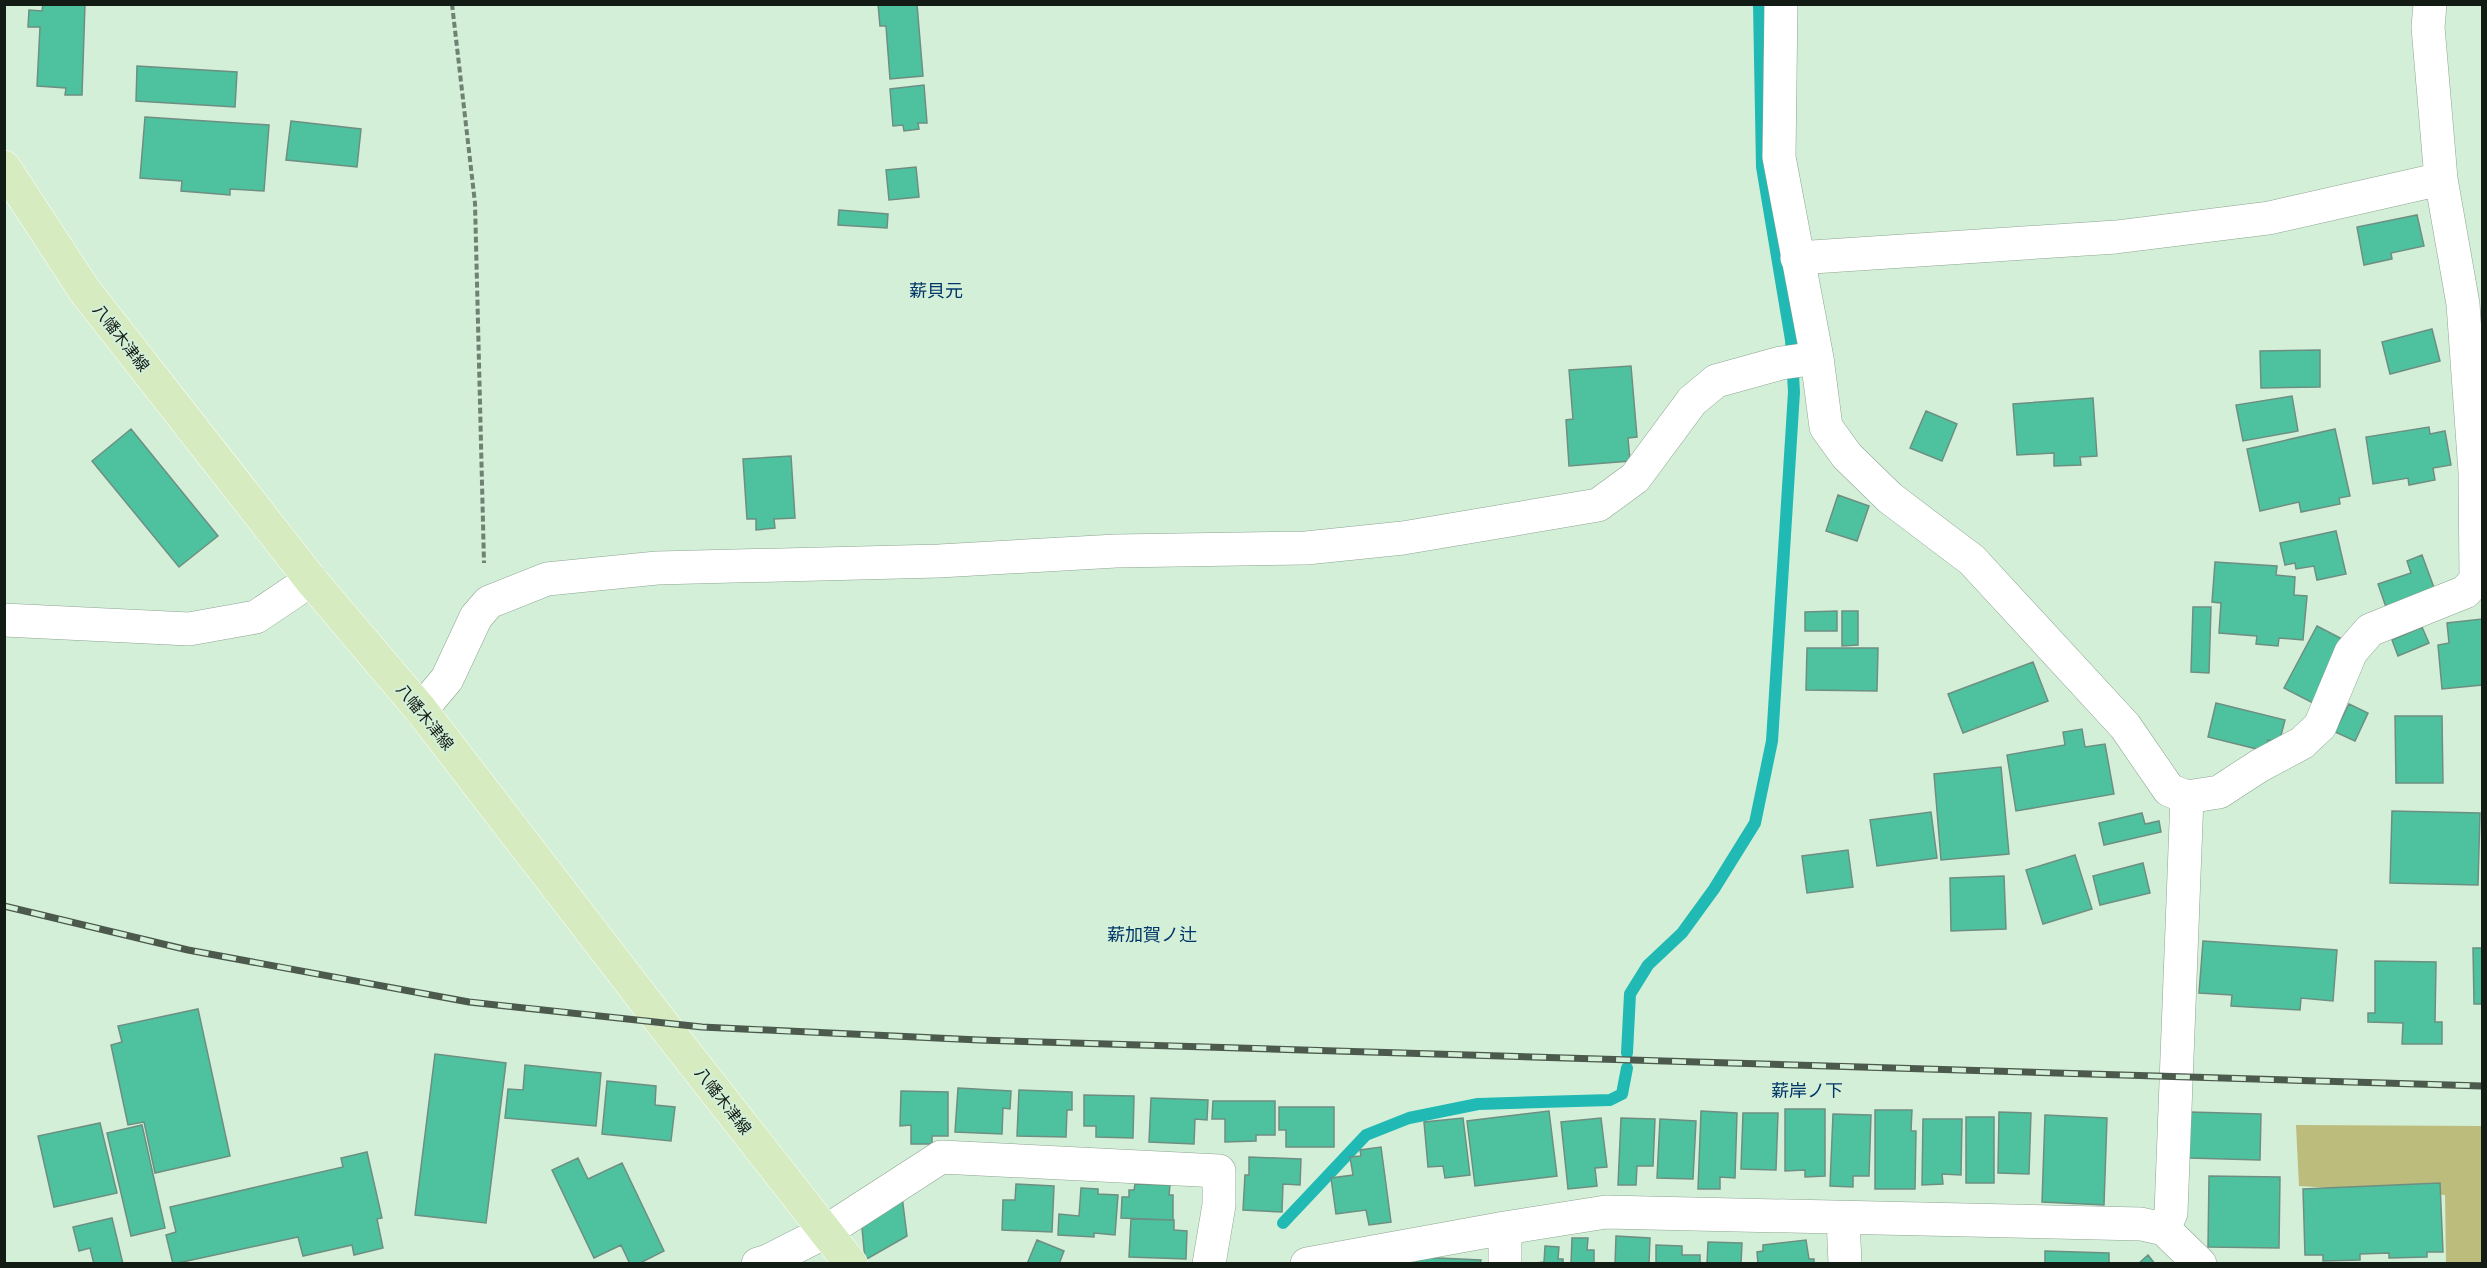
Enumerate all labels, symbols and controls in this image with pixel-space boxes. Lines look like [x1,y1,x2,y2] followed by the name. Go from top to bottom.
[909,280,963,302] district label: 薪貝元
[89,301,153,375] street label: 八幡木津線
[392,680,458,754] street label: 八幡木津線
[1107,924,1197,946] district label: 薪加賀ノ辻
[691,1064,755,1138] street label: 八幡木津線
[1771,1080,1843,1102] district label: 薪岸ノ下

